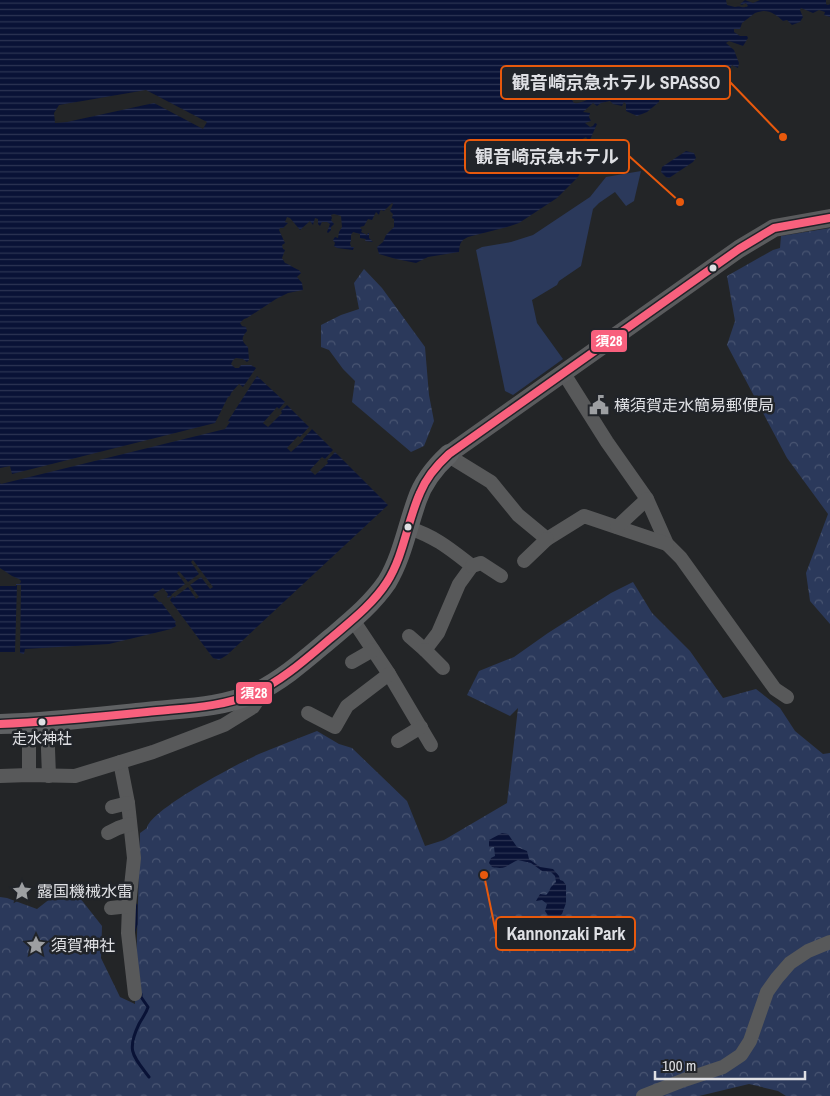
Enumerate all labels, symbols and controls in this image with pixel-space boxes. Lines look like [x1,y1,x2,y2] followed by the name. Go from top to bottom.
[501,66,730,99] callout: 観音崎京急ホテル SPASSO
[512,70,720,95] text: 観音崎京急ホテル SPASSO
[465,140,629,173] callout: 観音崎京急ホテル
[475,144,619,169] text: 観音崎京急ホテル
[708,263,718,273] unlabelled marker
[590,329,628,353] line badge: 須28
[596,332,622,350] text: 須28
[588,394,610,416] public building icon: 横須賀走水簡易郵便局
[614,394,774,416] place label: 横須賀走水簡易郵便局
[403,522,413,532] unlabelled marker
[235,681,273,705] line badge: 須28
[241,684,267,702] text: 須28
[37,717,47,727] marker: 走水神社
[12,728,72,749] place label: 走水神社
[11,880,33,902] place icon: 露国機械水雷
[37,880,133,902] place label: 露国機械水雷
[496,917,635,950] callout: Kannonzaki Park
[507,921,626,946] text: Kannonzaki Park
[25,934,47,956] place icon: 須賀神社
[51,934,115,956] place label: 須賀神社
[655,1048,805,1080] scale bar
[662,1055,696,1076] text: 100 m

